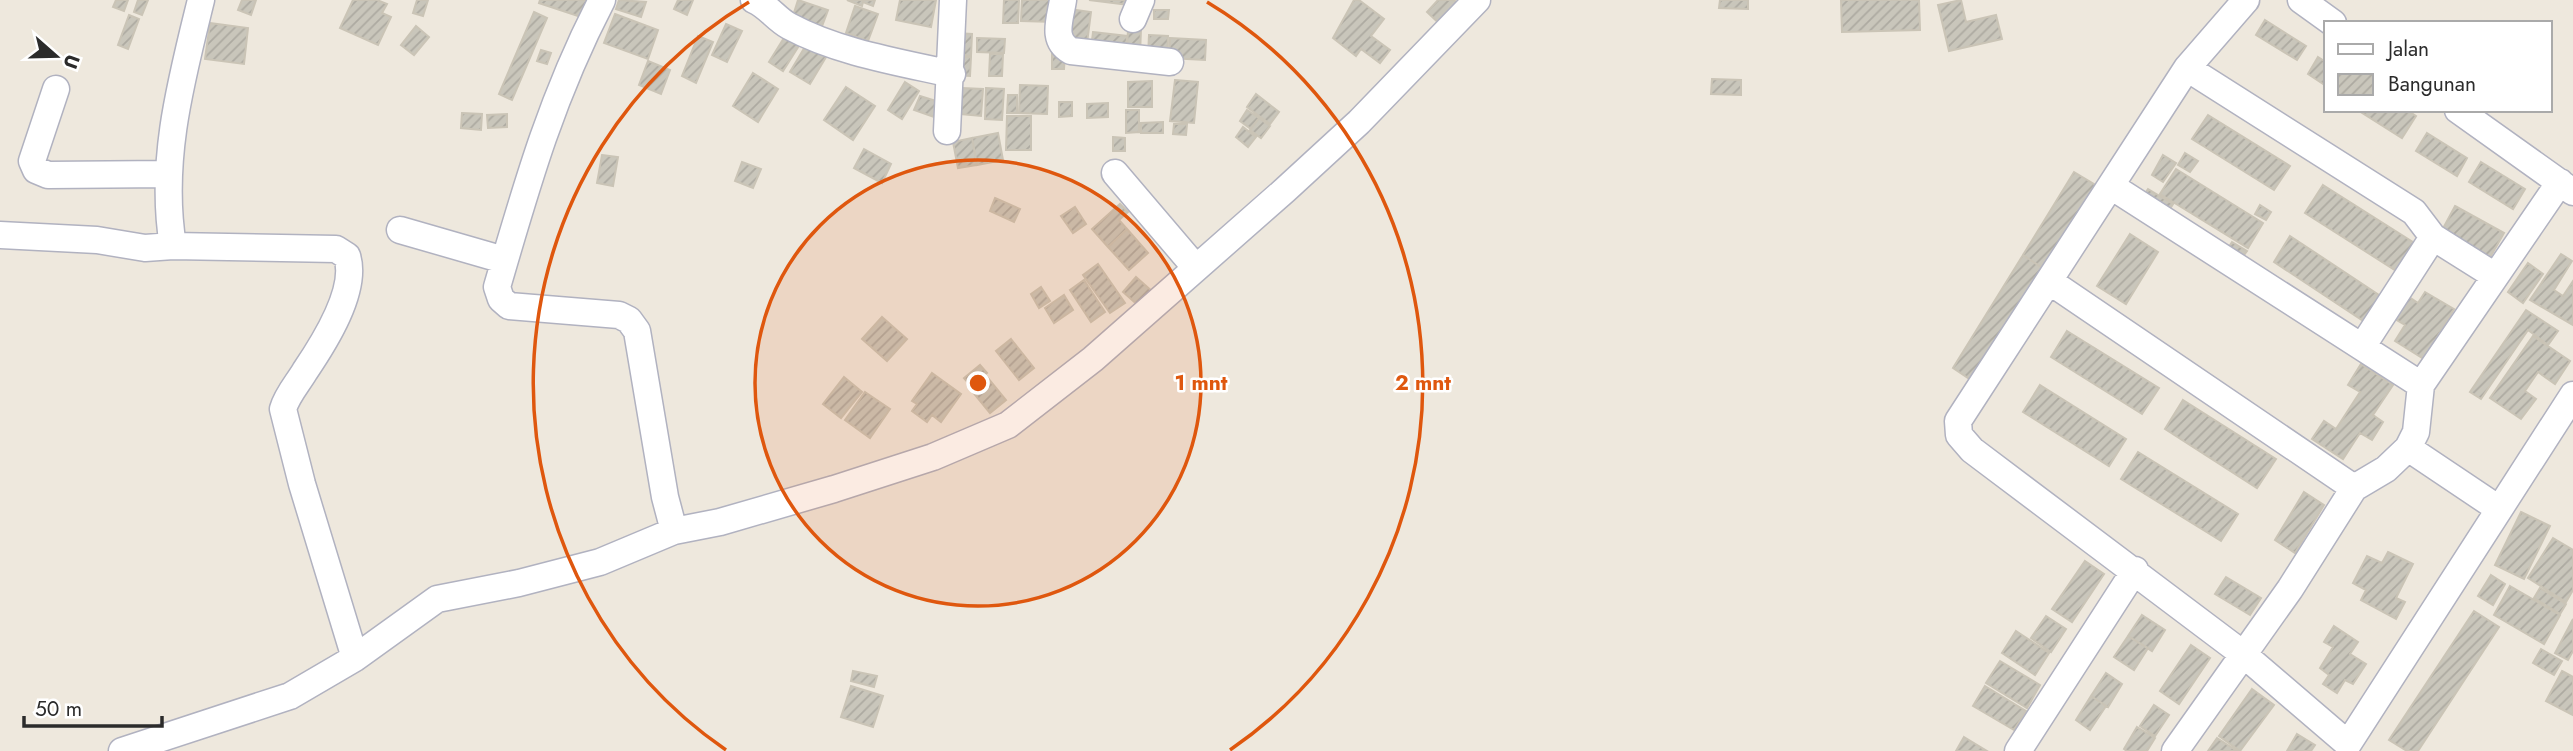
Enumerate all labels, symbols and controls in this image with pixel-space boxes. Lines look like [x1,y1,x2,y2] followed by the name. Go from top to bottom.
[21,21,91,91] north arrow
[2324,21,2552,112] legend
[2385,34,2429,64] text: Jalan
[57,51,86,73] text: U
[2388,69,2476,99] text: Bangunan
[1175,368,1228,398] text: 1 mnt
[1395,368,1451,398] text: 2 mnt
[966,371,990,395] centre of rings
[24,684,163,728] scale bar
[35,694,82,724] text: 50 m

